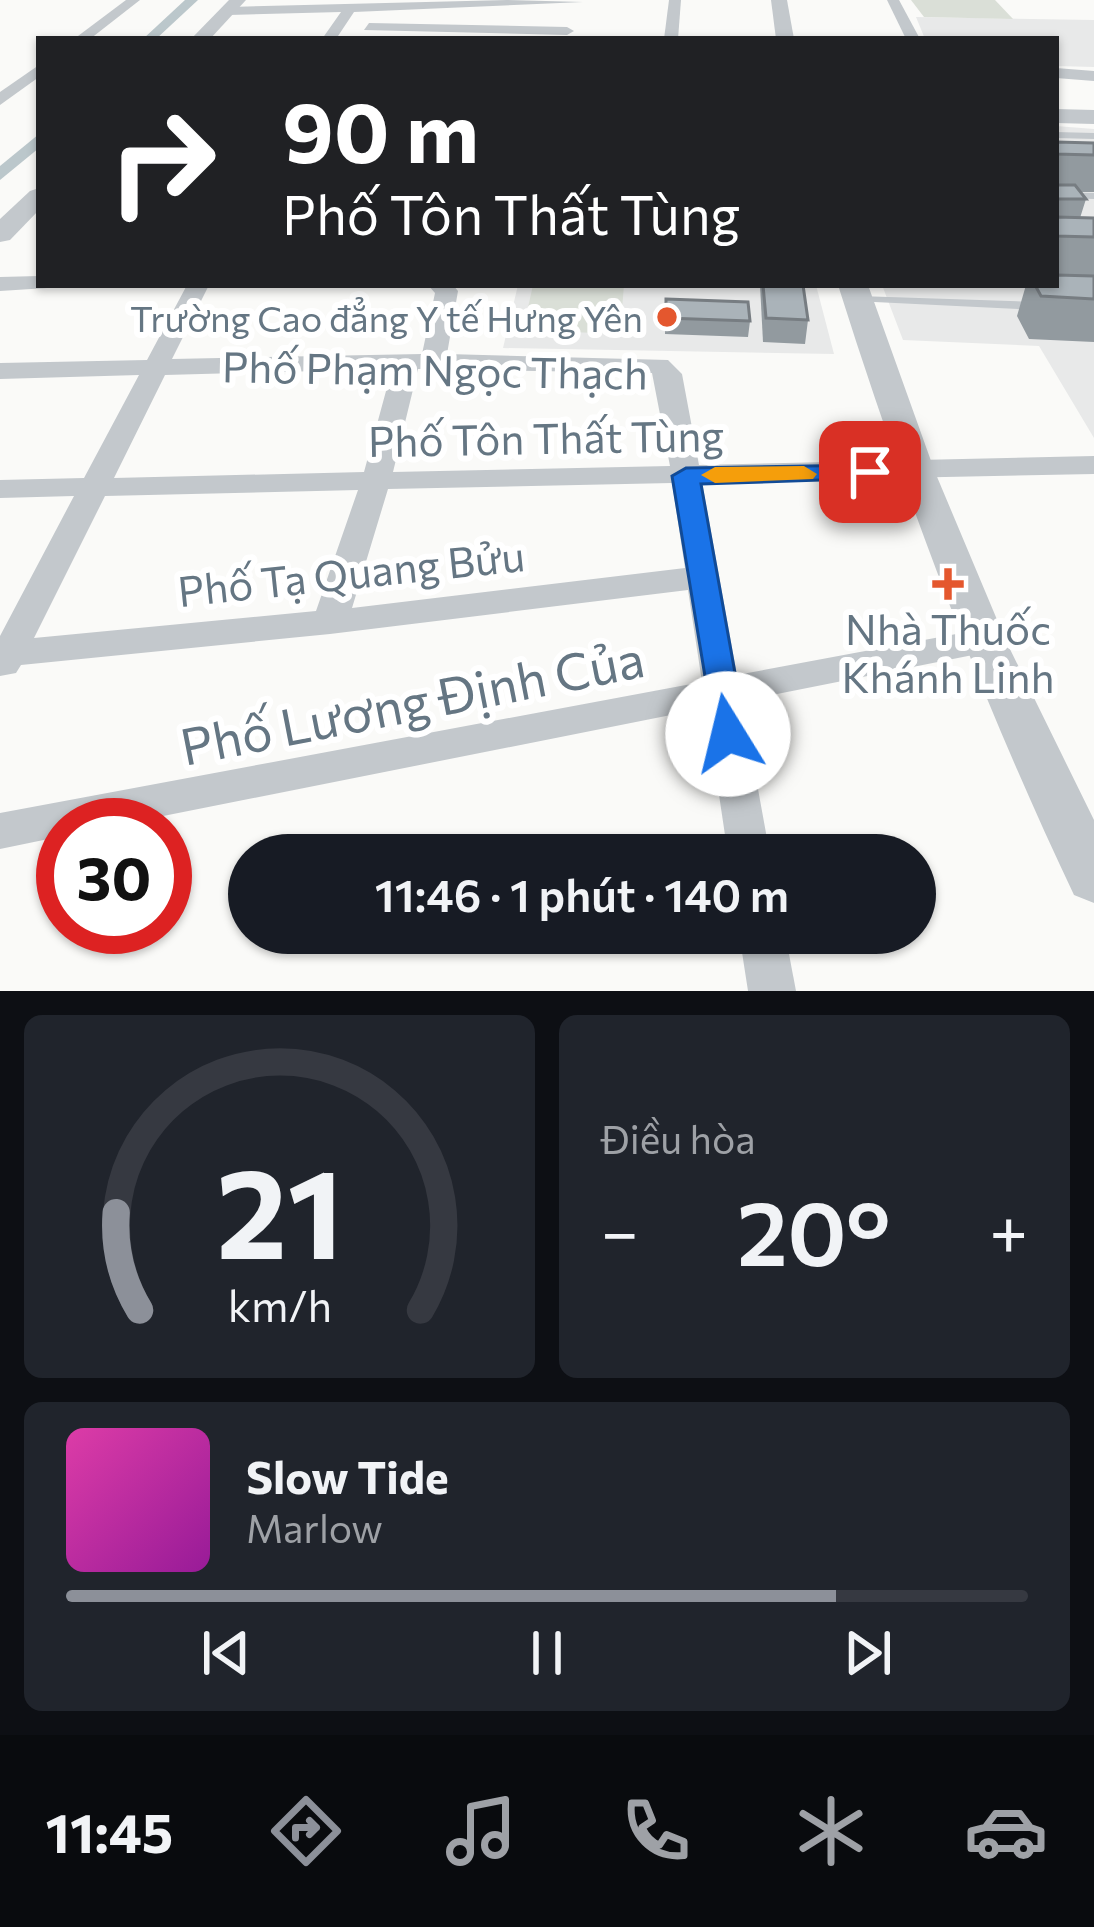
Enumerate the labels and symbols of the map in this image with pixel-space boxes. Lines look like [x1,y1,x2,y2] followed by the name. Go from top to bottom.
[130,295,643,339] place label: Trường Cao đẳng Y tế Hưng Yên
[654,304,680,330] marker: Trường Cao đẳng Y tế Hưng Yên
[222,339,648,399] street label: Phố Phạm Ngọc Thạch
[367,408,725,466] street label: Phố Tôn Thất Tùng
[819,421,921,523] pin
[175,528,527,616] street label: Phố Tạ Quang Bửu
[935,571,961,597] marker: Nhà Thuốc Khánh Linh
[841,602,1055,702] place label: Nhà Thuốc Khánh Linh
[175,625,649,777] street label: Phố Lương Định Của
[665,671,791,797] position arrow
[36,798,192,954] speed limit sign: 30

